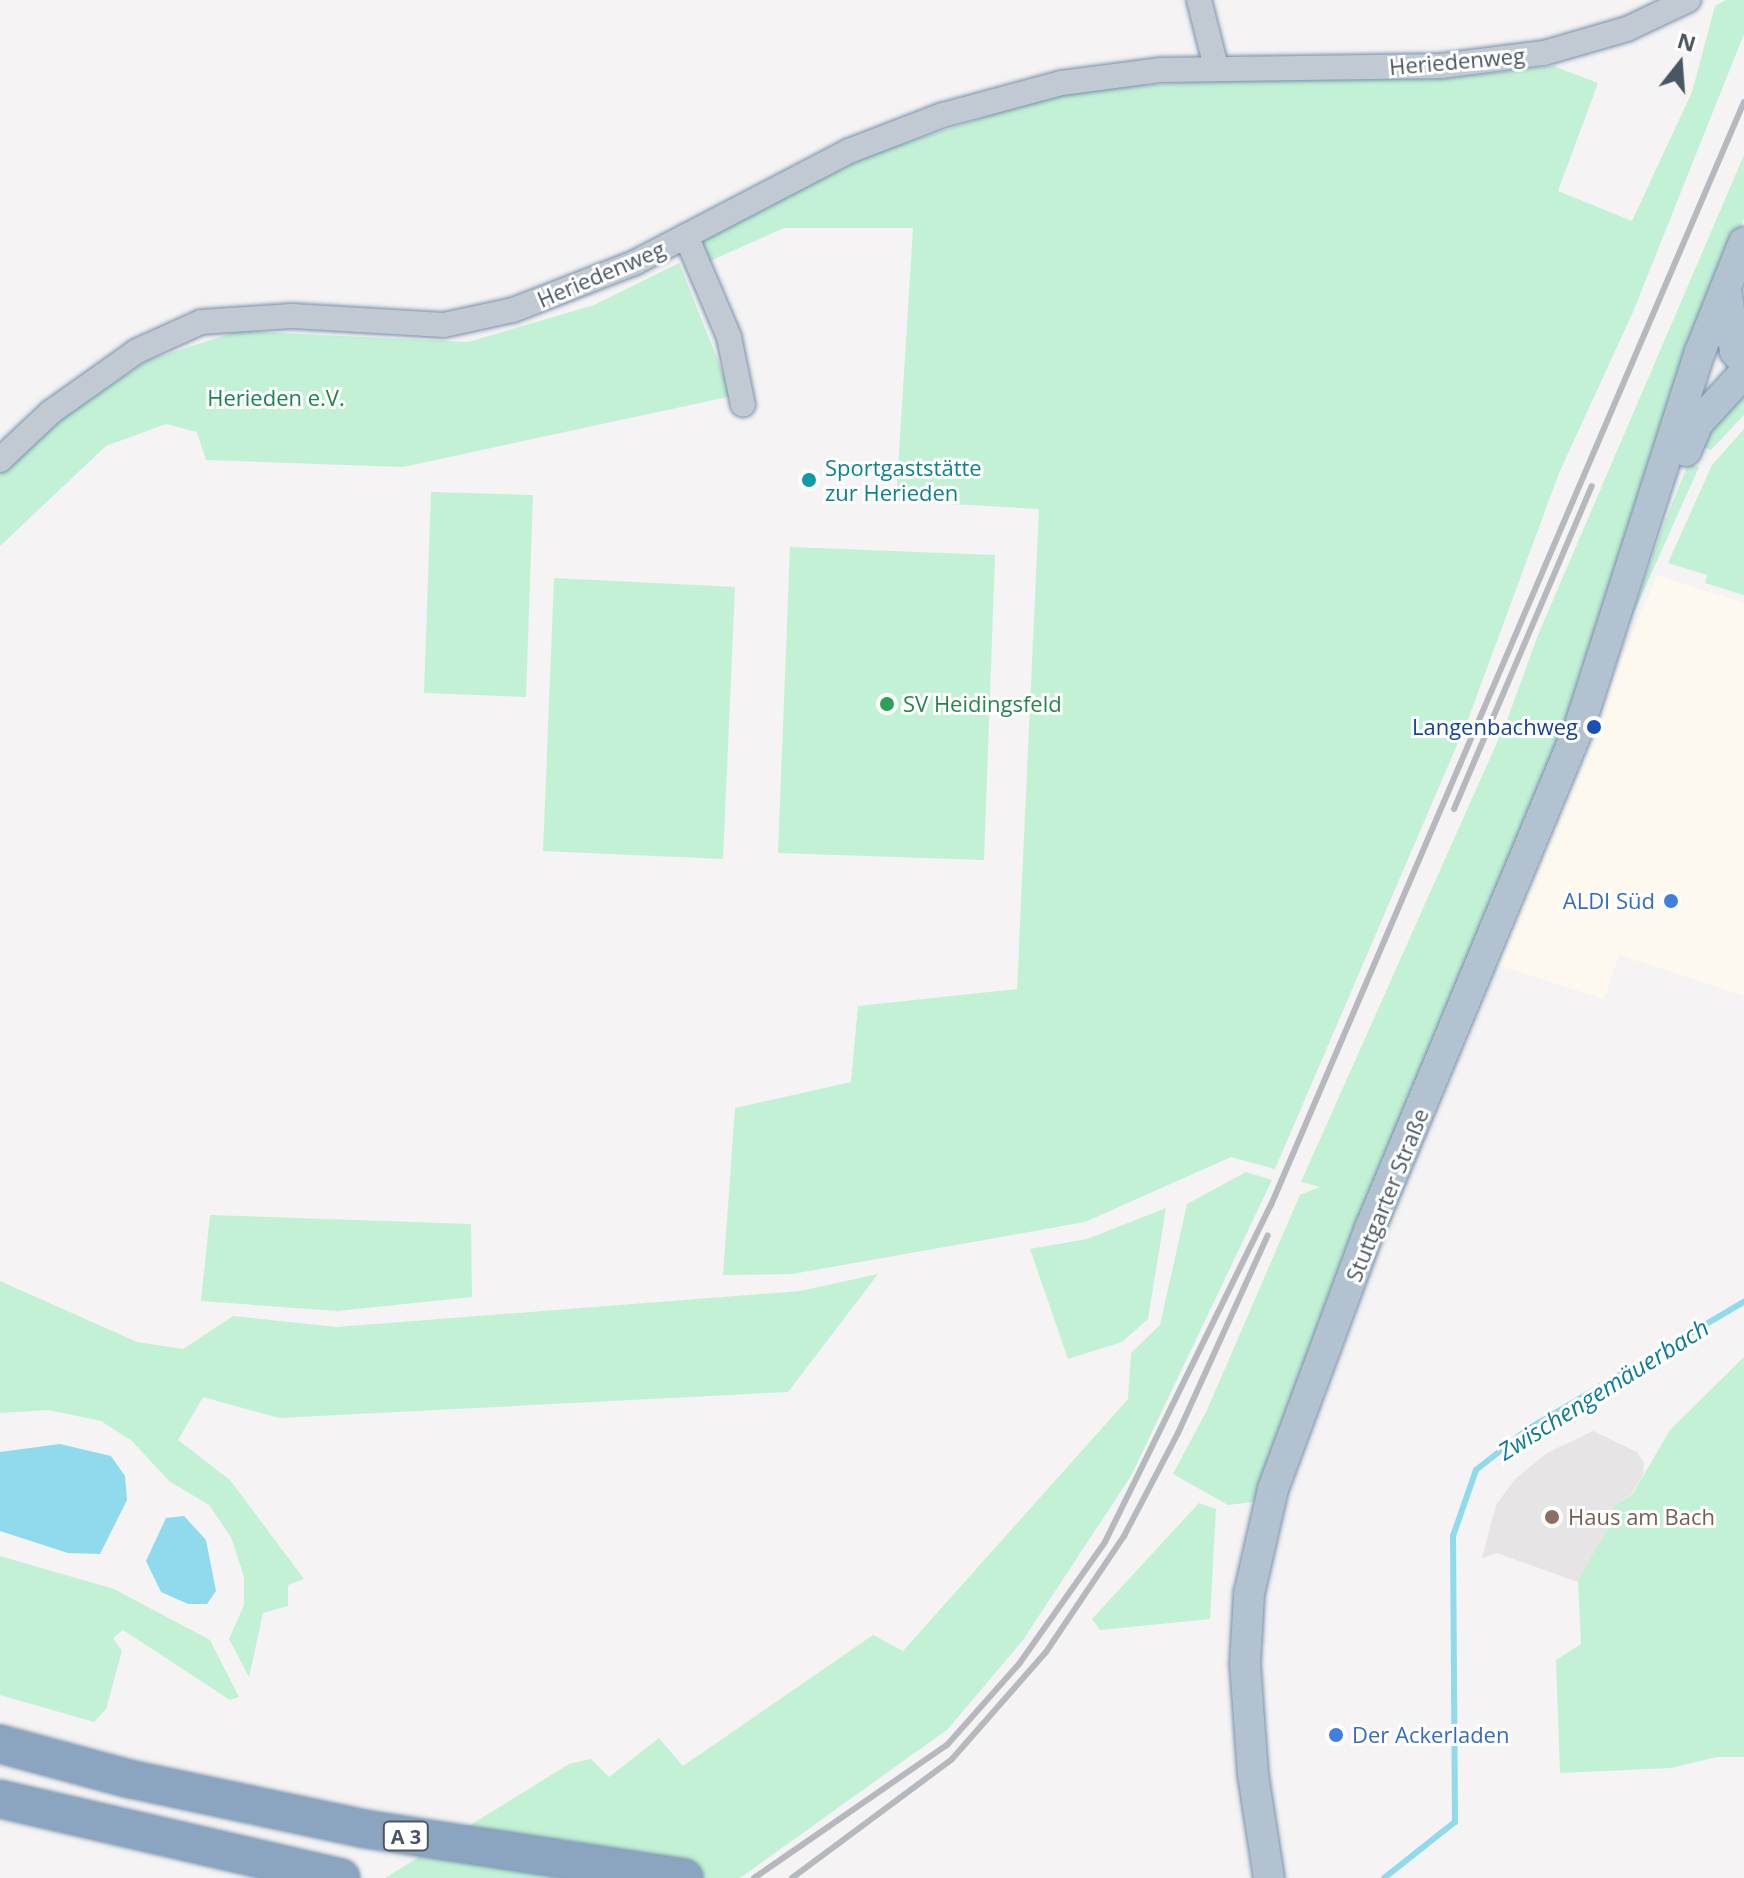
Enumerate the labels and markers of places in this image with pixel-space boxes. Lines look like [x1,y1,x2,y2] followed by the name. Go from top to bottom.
[825,454,982,506] place label: Sportgaststätte zur Herieden
[800,471,818,489] marker: Sportgaststätte zur Herieden
[903,691,1062,717] place label: SV Heidingsfeld
[878,695,896,713] marker: SV Heidingsfeld
[1412,714,1578,740] place label: Langenbachweg
[1585,718,1603,736] marker: Langenbachweg
[1563,888,1655,914] place label: ALDI Süd
[1662,892,1680,910] marker: ALDI Süd
[1568,1504,1715,1530] place label: Haus am Bach
[1543,1508,1561,1526] marker: Haus am Bach
[1352,1722,1509,1748] place label: Der Ackerladen
[1327,1726,1345,1744] marker: Der Ackerladen

